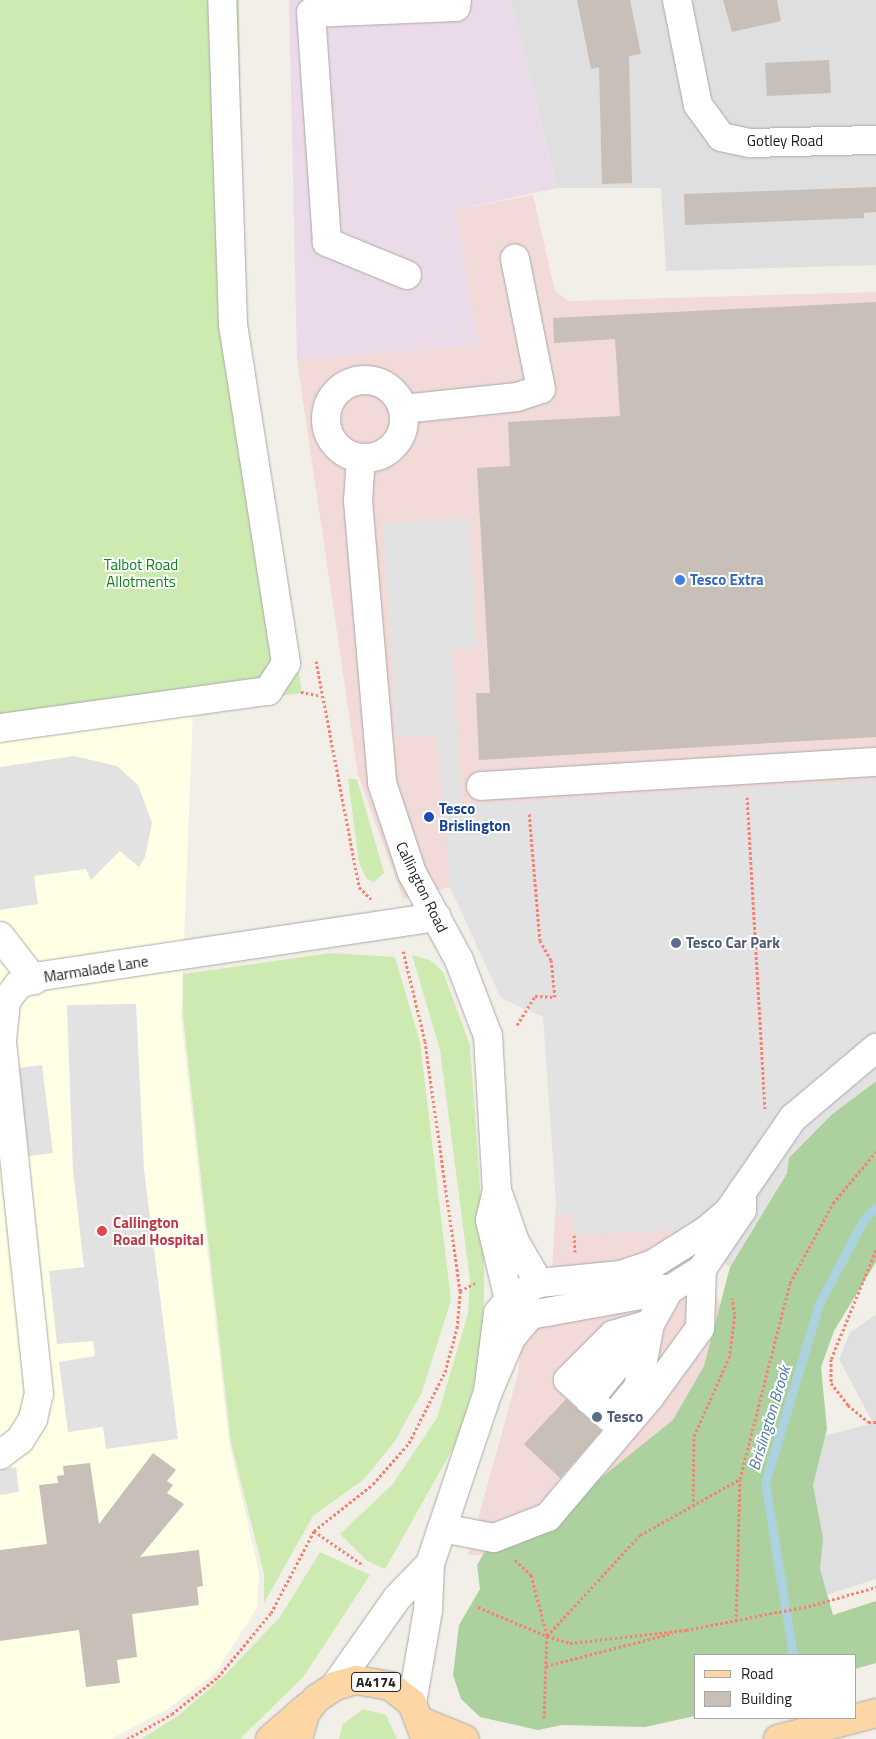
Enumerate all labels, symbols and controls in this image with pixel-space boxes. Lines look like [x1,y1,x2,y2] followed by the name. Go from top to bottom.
[747,132,823,150] street label: Gotley Road
[104,555,178,590] park label: Talbot Road Allotments
[690,571,764,589] place label: Tesco Extra
[674,574,686,586] marker: Tesco Extra
[439,799,511,834] place label: Tesco Brislington
[423,811,435,823] marker: Tesco Brislington
[392,839,452,935] street label: Callington Road
[686,934,780,952] place label: Tesco Car Park
[670,937,682,949] marker: Tesco Car Park
[43,952,149,986] street label: Marmalade Lane
[113,1213,204,1248] place label: Callington Road Hospital
[95,1224,109,1238] marker: Callington Road Hospital
[744,1363,794,1473] water label: Brislington Brook
[607,1408,643,1426] place label: Tesco
[591,1411,603,1423] marker: Tesco
[694,1654,856,1719] legend
[741,1662,773,1685] text: Road
[351,1670,401,1694] road number: A4174
[741,1687,792,1710] text: Building

